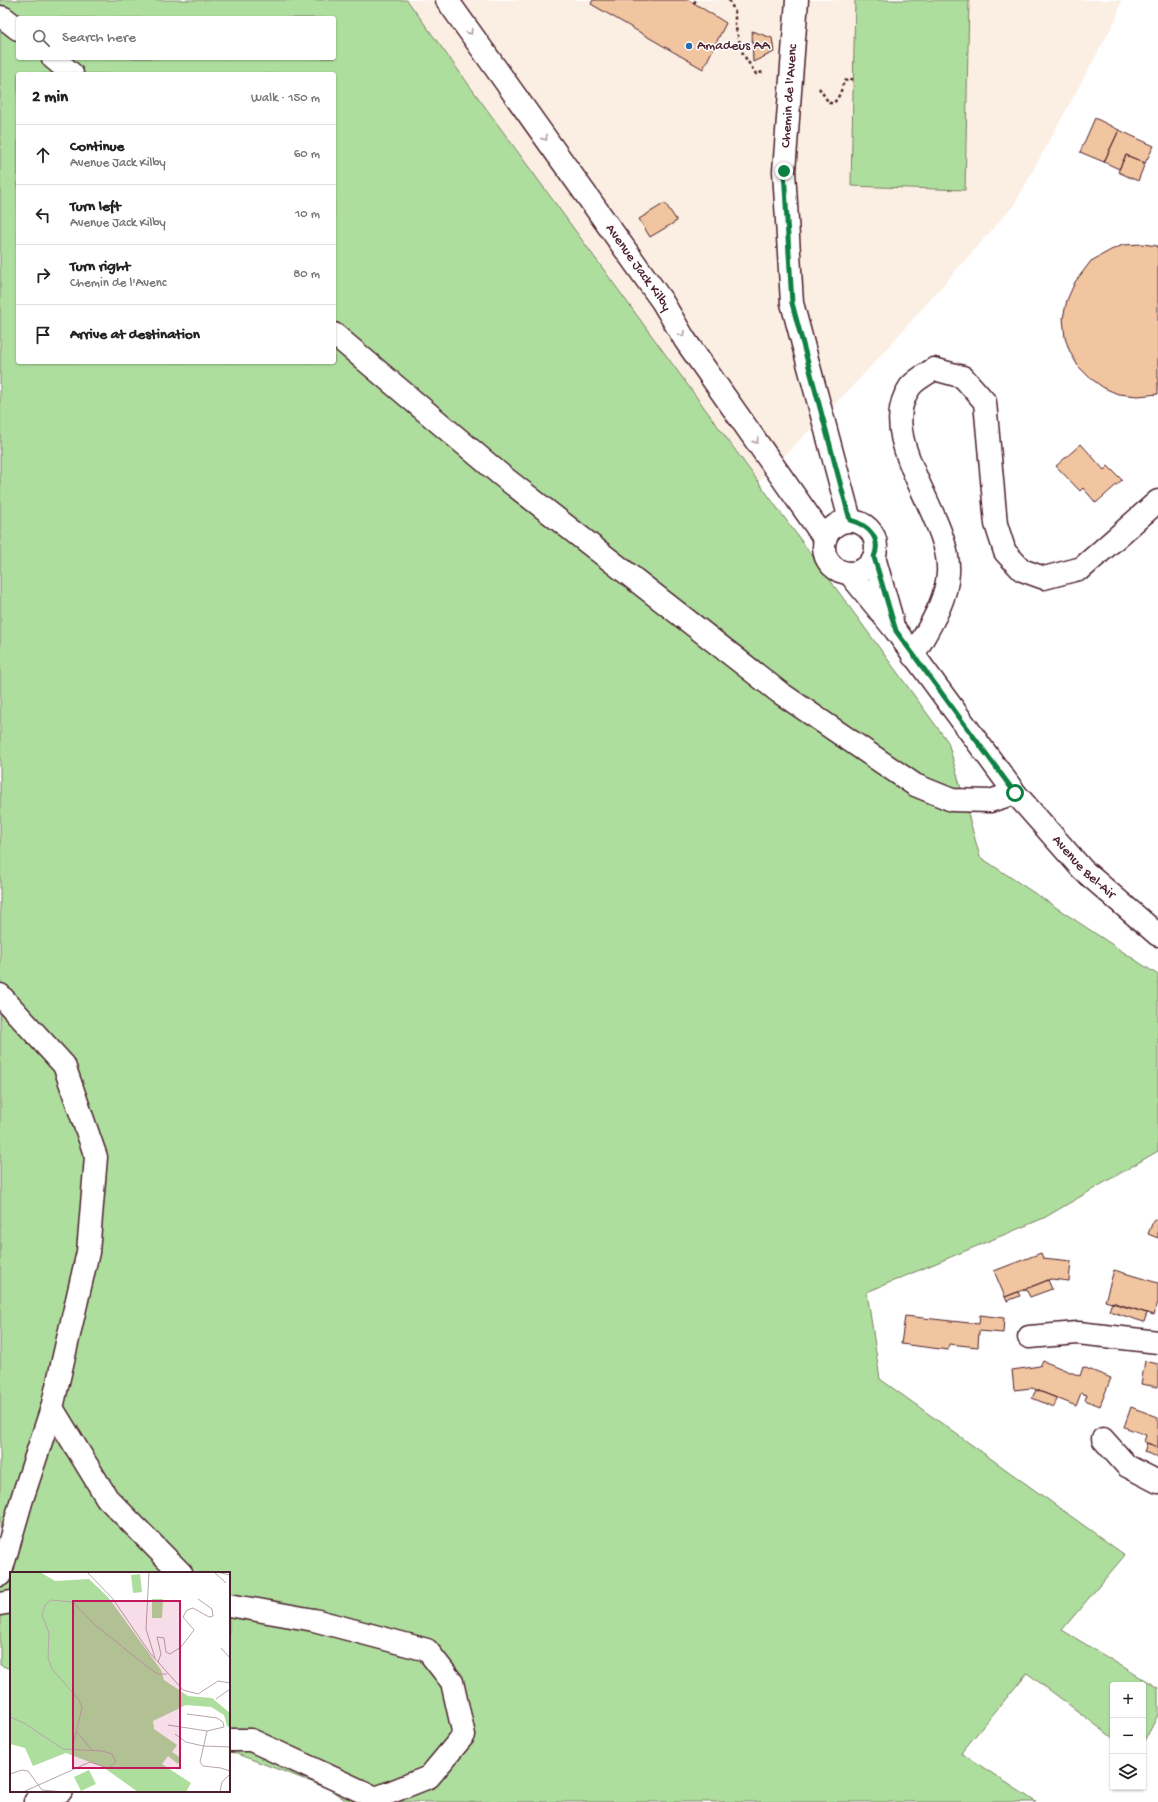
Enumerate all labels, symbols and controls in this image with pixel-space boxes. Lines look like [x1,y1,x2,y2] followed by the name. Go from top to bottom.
[16,16,336,60] search box
[30,27,52,49] icon: search
[465,27,472,34] one-way arrow
[62,29,136,47] text: Search here
[697,38,771,55] place label: Amadeus AA
[684,41,694,51] marker: Amadeus AA
[778,42,802,148] street label: Chemin de l'Avenc
[32,88,68,108] text: 2 min
[251,91,320,106] text: Walk · 150 m
[540,133,547,140] one-way arrow
[70,138,124,156] text: Continue
[32,144,54,166] icon: ahead
[294,147,320,162] text: 60 m
[70,156,166,171] text: Avenue Jack Kilby
[775,162,793,180] route end
[70,198,121,216] text: Turn left
[32,204,54,226] icon: left
[295,207,320,222] text: 10 m
[70,216,166,231] text: Avenue Jack Kilby
[601,221,675,315] street label: Avenue Jack Kilby
[70,258,130,276] text: Turn right
[32,264,54,286] icon: right
[293,267,320,282] text: 80 m
[70,276,166,291] text: Chemin de l'Avenc
[32,324,54,346] icon: arrive
[70,326,200,344] text: Arrive at destination
[677,330,684,337] one-way arrow
[751,437,759,444] one-way arrow
[1006,784,1024,802] route start
[1048,832,1120,904] street label: Avenue Bel-Air
[10,1572,230,1792] inset map
[1110,1682,1146,1790] map controls
[1110,1682,1146,1718] button: +
[1110,1718,1146,1754] button: −
[1110,1754,1146,1790] button: layers

